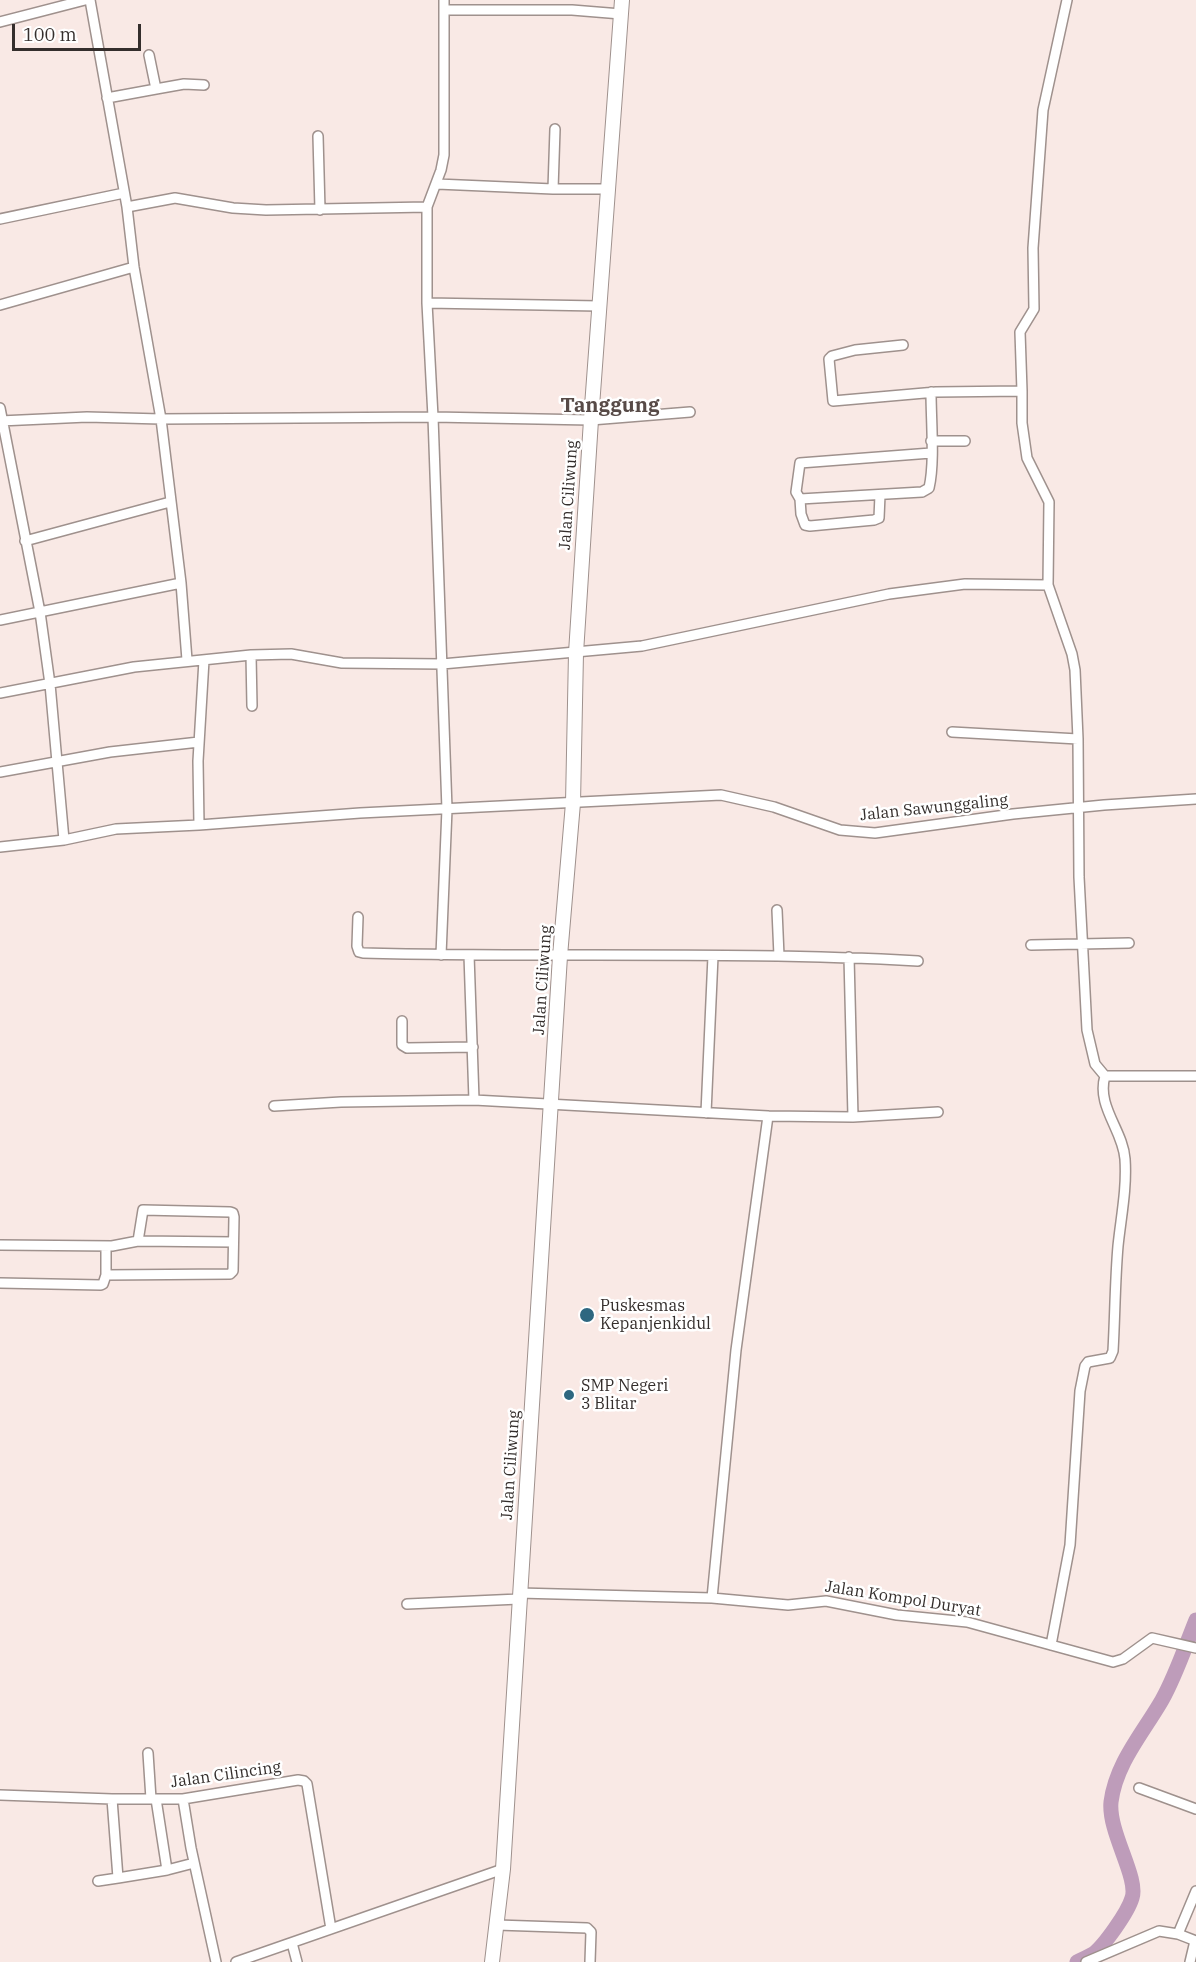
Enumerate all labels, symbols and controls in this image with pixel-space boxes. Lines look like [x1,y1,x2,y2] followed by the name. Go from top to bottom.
[15,12,144,50] scale bar
[23,23,77,46] text: 100 m
[560,394,660,418] district label: Tanggung
[556,439,582,551] street label: Jalan Ciliwung
[859,791,1009,825] street label: Jalan Sawunggaling
[530,924,556,1036] street label: Jalan Ciliwung
[600,1296,711,1334] place label: Puskesmas Kepanjenkidul
[578,1306,596,1324] marker: Puskesmas Kepanjenkidul
[581,1376,668,1414] place label: SMP Negeri 3 Blitar
[562,1388,576,1402] marker: SMP Negeri 3 Blitar
[498,1409,524,1521] street label: Jalan Ciliwung
[824,1577,982,1621] street label: Jalan Kompol Duryat
[170,1758,282,1792] street label: Jalan Cilincing

